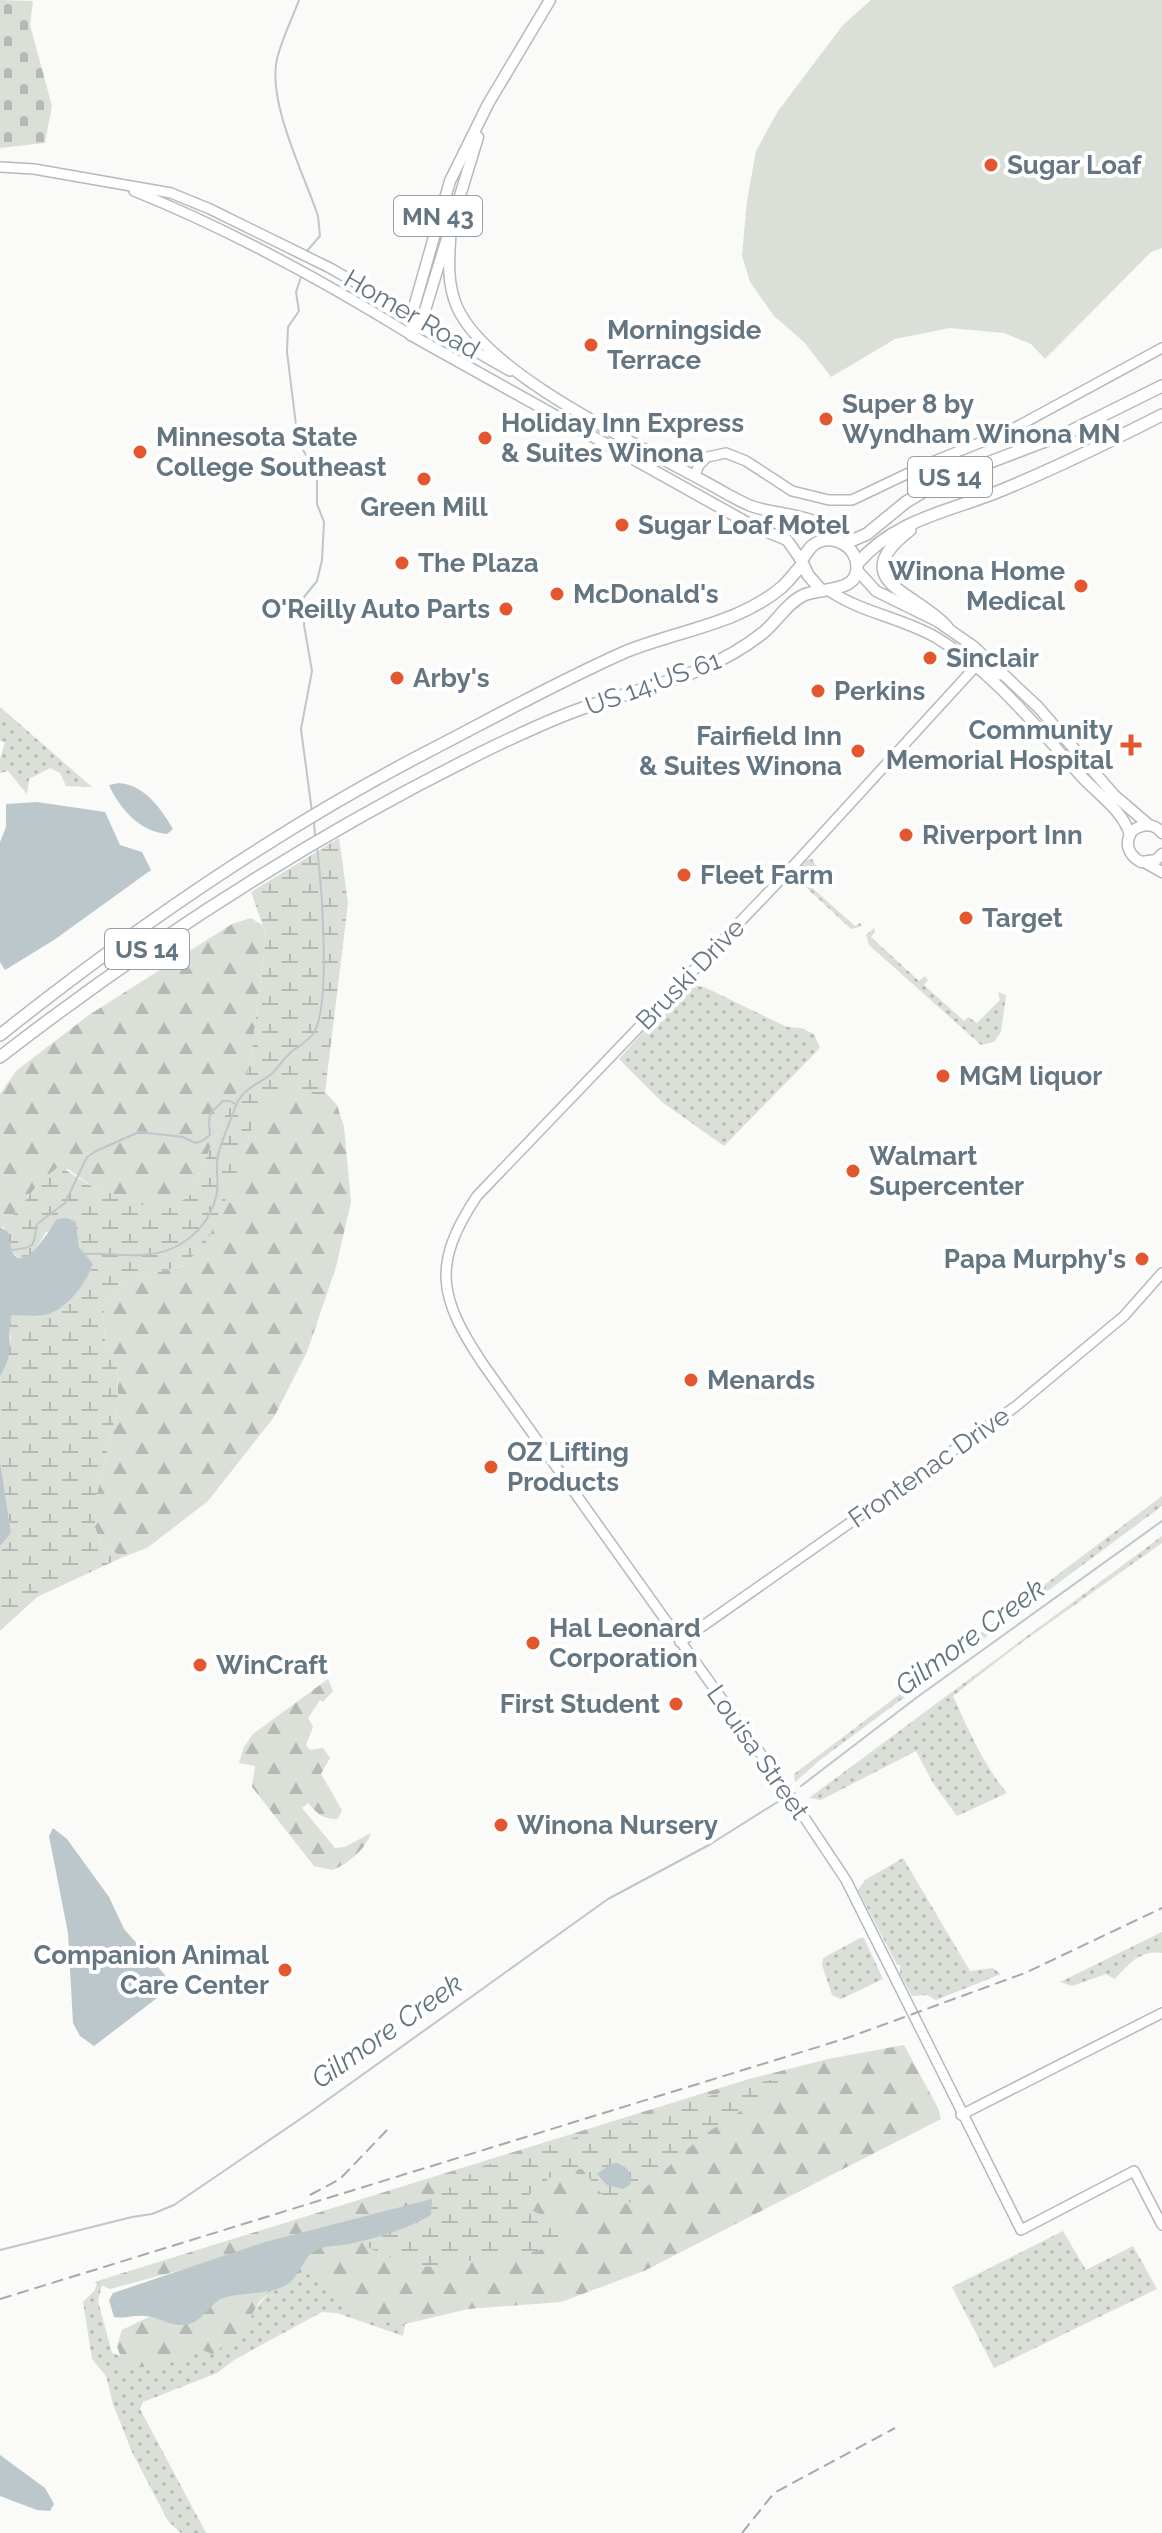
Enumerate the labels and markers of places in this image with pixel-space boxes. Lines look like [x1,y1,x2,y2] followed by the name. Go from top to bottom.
[1007,150,1143,180] place label: Sugar Loaf
[982,156,1000,174] marker: Sugar Loaf
[607,315,762,375] place label: Morningside Terrace
[582,336,600,354] marker: Morningside Terrace
[842,389,1121,449] place label: Super 8 by Wyndham Winona MN
[501,408,744,468] place label: Holiday Inn Express & Suites Winona
[817,410,835,428] marker: Super 8 by Wyndham Winona MN
[156,422,387,482] place label: Minnesota State College Southeast
[476,429,494,447] marker: Holiday Inn Express & Suites Winona
[131,443,149,461] marker: Minnesota State College Southeast
[415,470,433,488] marker: Green Mill
[360,492,488,522] place label: Green Mill
[638,510,850,540] place label: Sugar Loaf Motel
[613,516,631,534] marker: Sugar Loaf Motel
[418,548,539,578] place label: The Plaza
[393,554,411,572] marker: The Plaza
[888,556,1066,616] place label: Winona Home Medical
[1072,577,1090,595] marker: Winona Home Medical
[573,579,719,609] place label: McDonald's
[548,585,566,603] marker: McDonald's
[261,594,490,624] place label: O'Reilly Auto Parts
[497,600,515,618] marker: O'Reilly Auto Parts
[946,643,1039,673] place label: Sinclair
[921,649,939,667] marker: Sinclair
[413,663,490,693] place label: Arby's
[388,669,406,687] marker: Arby's
[834,676,925,706] place label: Perkins
[809,682,827,700] marker: Perkins
[886,715,1114,775] place label: Community Memorial Hospital
[639,721,842,781] place label: Fairfield Inn & Suites Winona
[1120,734,1142,756] marker: Community Memorial Hospital
[849,742,867,760] marker: Fairfield Inn & Suites Winona
[922,820,1083,850] place label: Riverport Inn
[897,826,915,844] marker: Riverport Inn
[700,860,833,890] place label: Fleet Farm
[675,866,693,884] marker: Fleet Farm
[982,903,1063,933] place label: Target
[957,909,975,927] marker: Target
[959,1061,1102,1091] place label: MGM liquor
[934,1067,952,1085] marker: MGM liquor
[869,1141,1024,1201] place label: Walmart Supercenter
[844,1162,862,1180] marker: Walmart Supercenter
[944,1244,1126,1274] place label: Papa Murphy's
[1133,1250,1151,1268] marker: Papa Murphy's
[707,1365,815,1395] place label: Menards
[682,1371,700,1389] marker: Menards
[507,1437,629,1497] place label: OZ Lifting Products
[482,1458,500,1476] marker: OZ Lifting Products
[549,1613,701,1673] place label: Hal Leonard Corporation
[524,1634,542,1652] marker: Hal Leonard Corporation
[216,1650,328,1680] place label: WinCraft
[191,1656,209,1674] marker: WinCraft
[500,1689,660,1719] place label: First Student
[667,1695,685,1713] marker: First Student
[517,1810,718,1840] place label: Winona Nursery
[492,1816,510,1834] marker: Winona Nursery
[33,1940,270,2000] place label: Companion Animal Care Center
[276,1961,294,1979] marker: Companion Animal Care Center

